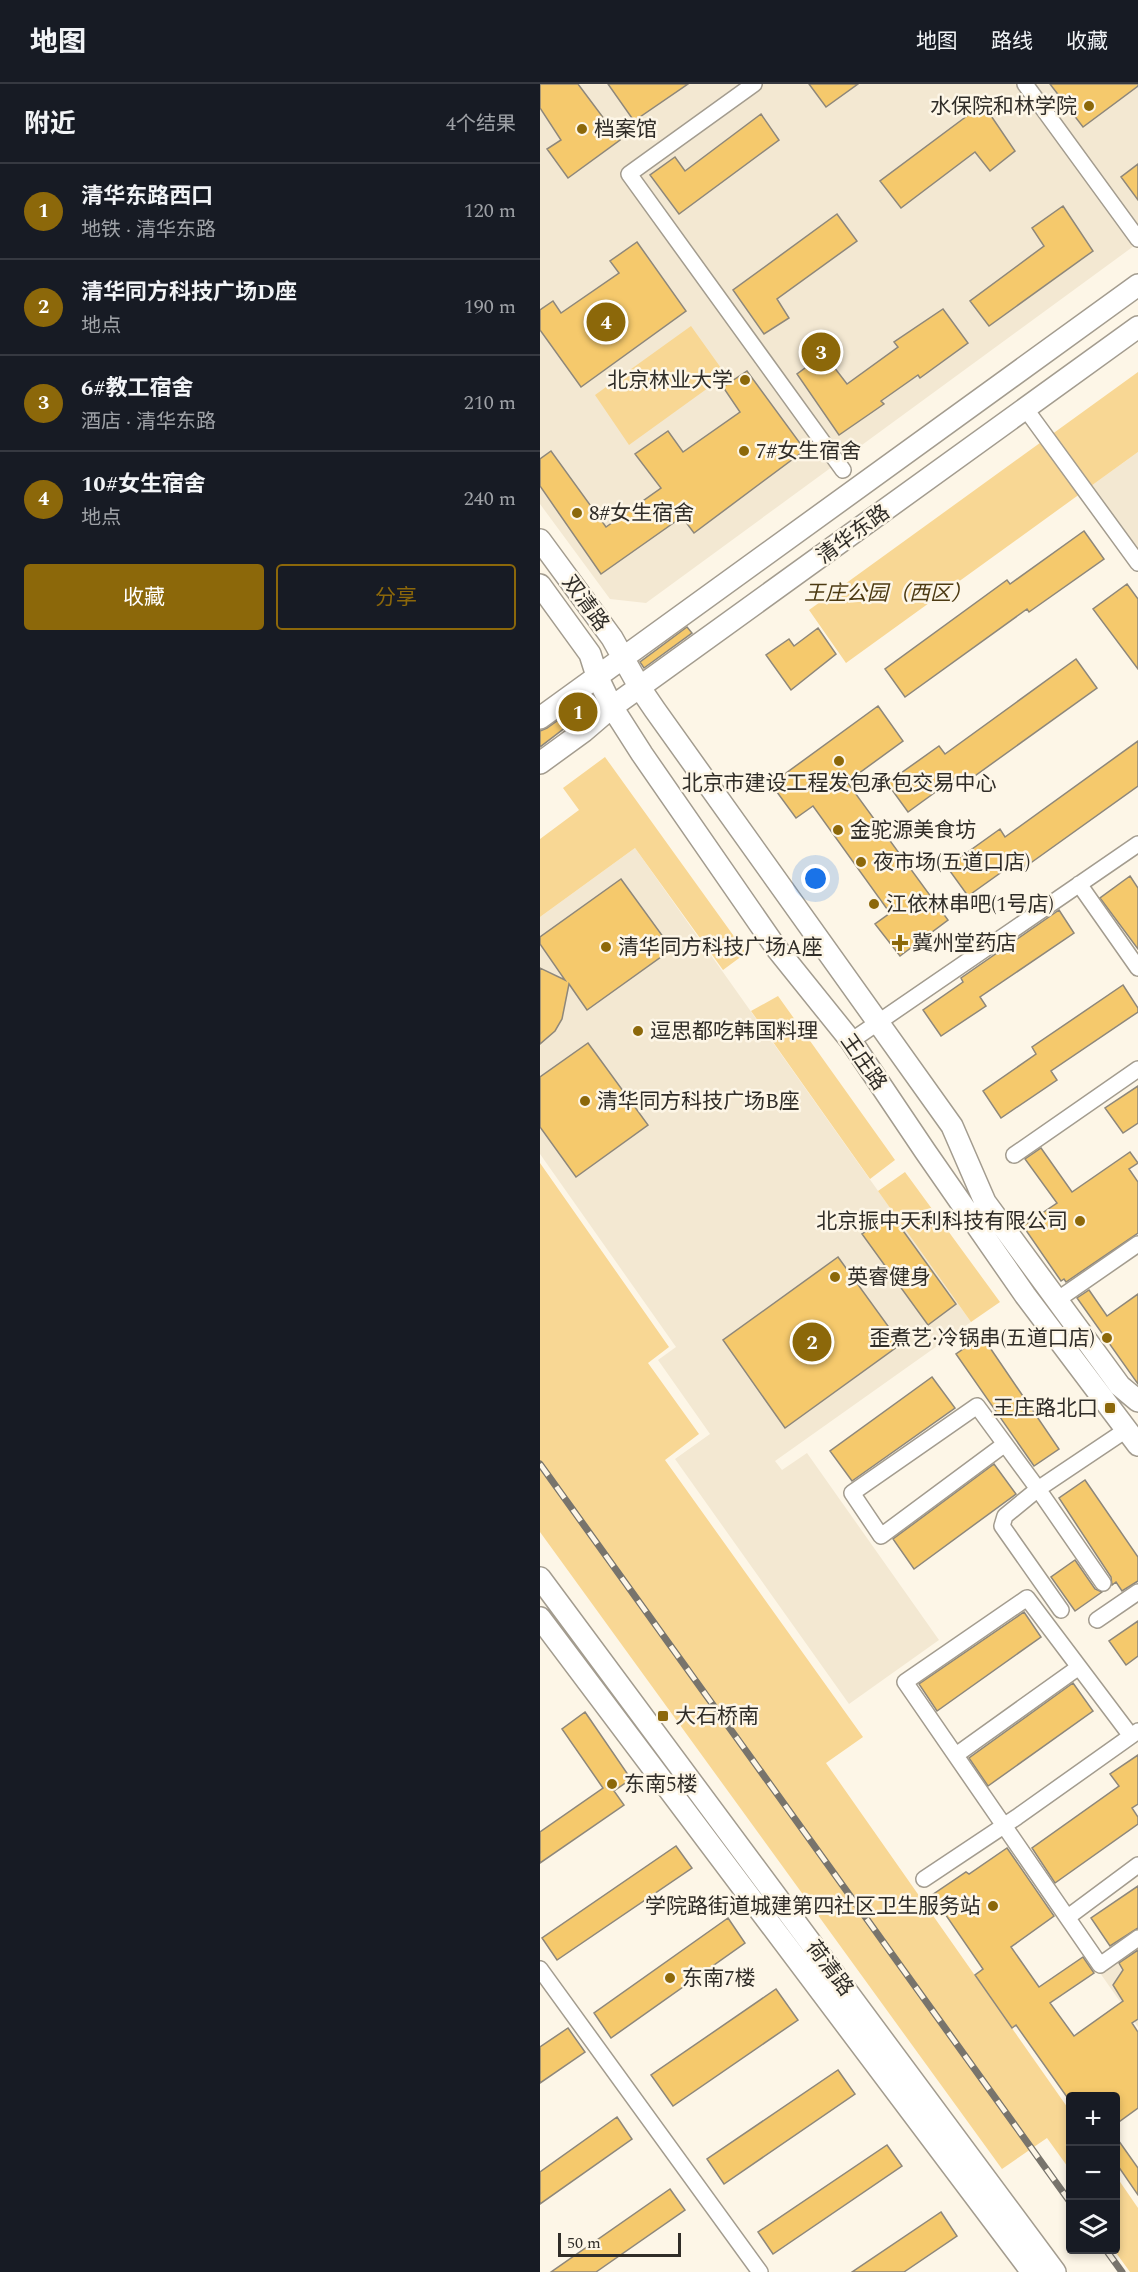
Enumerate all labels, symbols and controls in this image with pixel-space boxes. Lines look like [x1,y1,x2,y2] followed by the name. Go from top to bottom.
[30,21,86,64] text: 地图
[916,26,958,58] text: 地图
[991,26,1033,58] text: 路线
[1066,26,1108,58] text: 收藏
[930,91,1077,123] place label: 水保院和林学院
[1082,99,1096,113] marker: 水保院和林学院
[24,104,76,144] text: 附近
[446,109,516,139] text: 4个结果
[594,114,657,146] place label: 档案馆
[575,122,589,136] marker: 档案馆
[81,180,213,213] text: 清华东路西口
[38,196,49,226] text: 1
[464,196,516,226] text: 120 m
[81,215,216,245] text: 地铁 · 清华东路
[81,276,297,309] text: 清华同方科技广场D座
[38,292,49,322] text: 2
[464,292,516,322] text: 190 m
[586,300,626,344] pin: 4
[81,311,121,341] text: 地点
[802,330,840,374] pin: 3
[607,365,733,397] place label: 北京林业大学
[81,372,194,405] text: 6#教工宿舍
[738,373,752,387] marker: 北京林业大学
[38,388,49,418] text: 3
[464,388,516,418] text: 210 m
[81,407,216,437] text: 酒店 · 清华东路
[756,436,861,468] place label: 7#女生宿舍
[737,444,751,458] marker: 7#女生宿舍
[81,468,206,501] text: 10#女生宿舍
[38,484,49,514] text: 4
[464,484,516,514] text: 240 m
[810,497,897,572] street label: 清华东路
[589,498,694,530] place label: 8#女生宿舍
[81,503,121,533] text: 地点
[570,506,584,520] marker: 8#女生宿舍
[24,564,264,630] button: 收藏
[276,564,516,630] button: 分享
[554,569,617,638] street label: 双清路
[804,578,972,610] park label: 王庄公园（西区）
[558,690,597,734] pin: 1
[832,754,846,768] marker: 北京市建设工程发包承包交易中心
[682,768,997,800] place label: 北京市建设工程发包承包交易中心
[850,815,976,847] place label: 金驼源美食坊
[831,823,845,837] marker: 金驼源美食坊
[873,847,1031,879] place label: 夜市场(五道口店)
[854,855,868,869] marker: 夜市场(五道口店)
[801,864,830,893] your location
[886,889,1054,921] place label: 江依林串吧(1号店)
[867,897,881,911] marker: 江依林串吧(1号店)
[912,928,1017,960] place label: 冀州堂药店
[618,932,823,964] place label: 清华同方科技广场A座
[893,936,907,950] marker: 冀州堂药店
[599,940,613,954] marker: 清华同方科技广场A座
[650,1016,818,1048] place label: 逗思都吃韩国料理
[631,1024,645,1038] marker: 逗思都吃韩国料理
[832,1028,894,1098] street label: 王庄路
[597,1086,800,1118] place label: 清华同方科技广场B座
[578,1094,592,1108] marker: 清华同方科技广场B座
[816,1206,1068,1238] place label: 北京振中天利科技有限公司
[1073,1214,1087,1228] marker: 北京振中天利科技有限公司
[847,1262,931,1294] place label: 英睿健身
[828,1270,842,1284] marker: 英睿健身
[792,1320,832,1364] pin: 2
[869,1323,1095,1355] place label: 歪煮艺·冷锅串(五道口店)
[1100,1331,1114,1345] marker: 歪煮艺·冷锅串(五道口店)
[993,1393,1098,1425] place label: 王庄路北口
[1103,1401,1117,1415] marker: 王庄路北口
[675,1701,759,1733] place label: 大石桥南
[656,1709,670,1723] marker: 大石桥南
[624,1769,698,1801] place label: 东南5楼
[605,1777,619,1791] marker: 东南5楼
[645,1891,981,1923] place label: 学院路街道城建第四社区卫生服务站
[986,1899,1000,1913] marker: 学院路街道城建第四社区卫生服务站
[797,1934,861,2003] street label: 荷清路
[682,1963,756,1995] place label: 东南7楼
[663,1971,677,1985] marker: 东南7楼
[1066,2092,1120,2254] map controls
[1066,2092,1120,2146] button: +
[1066,2146,1120,2200] button: −
[1066,2200,1120,2254] button: layers
[558,2230,681,2258] scale bar
[567,2231,601,2255] text: 50 m

